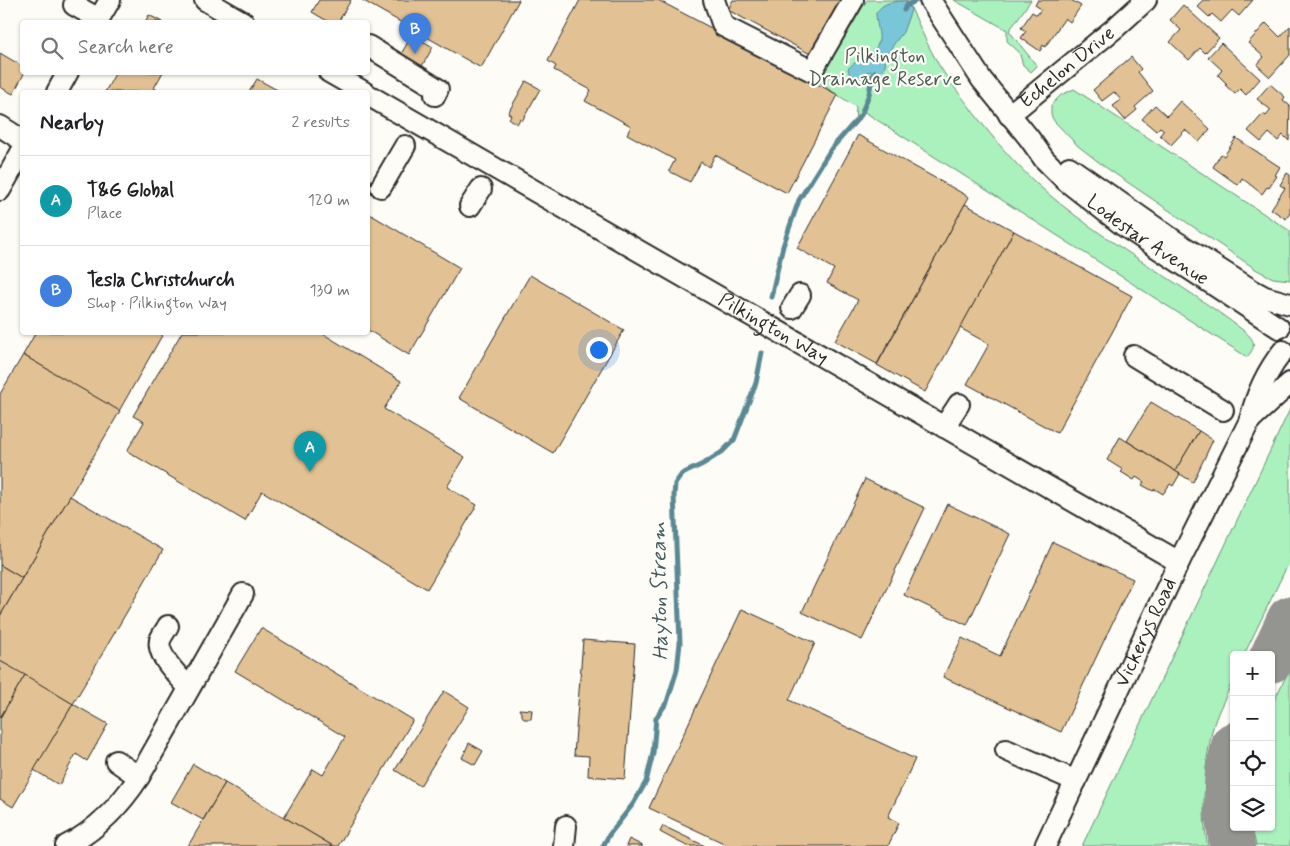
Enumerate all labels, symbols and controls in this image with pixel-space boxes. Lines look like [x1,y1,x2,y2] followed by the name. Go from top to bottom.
[399,13,431,54] pin: B
[20,20,370,75] search box
[1013,20,1121,115] street label: Echelon Drive
[38,34,66,62] icon: search
[78,35,174,60] text: Search here
[808,43,962,93] park label: Pilkington Drainage Reserve
[40,109,104,137] text: Nearby
[292,112,350,133] text: 2 results
[87,178,174,203] text: T&G Global
[1081,188,1214,292] street label: Lodestar Avenue
[51,190,61,211] text: A
[308,190,350,211] text: 120 m
[87,203,122,224] text: Place
[87,268,235,293] text: Tesla Christchurch
[51,280,61,301] text: B
[309,280,350,301] text: 130 m
[714,286,834,371] street label: Pilkington Way
[87,293,227,314] text: Shop · Pilkington Way
[586,337,612,363] your location
[294,431,326,472] pin: A
[645,521,675,661] water label: Hayton Stream
[1108,574,1183,692] street label: Vickerys Road
[1230,651,1275,831] map controls
[1230,651,1275,696] button: +
[1230,696,1275,741] button: −
[1230,741,1275,786] button: locate
[1230,786,1275,831] button: layers

